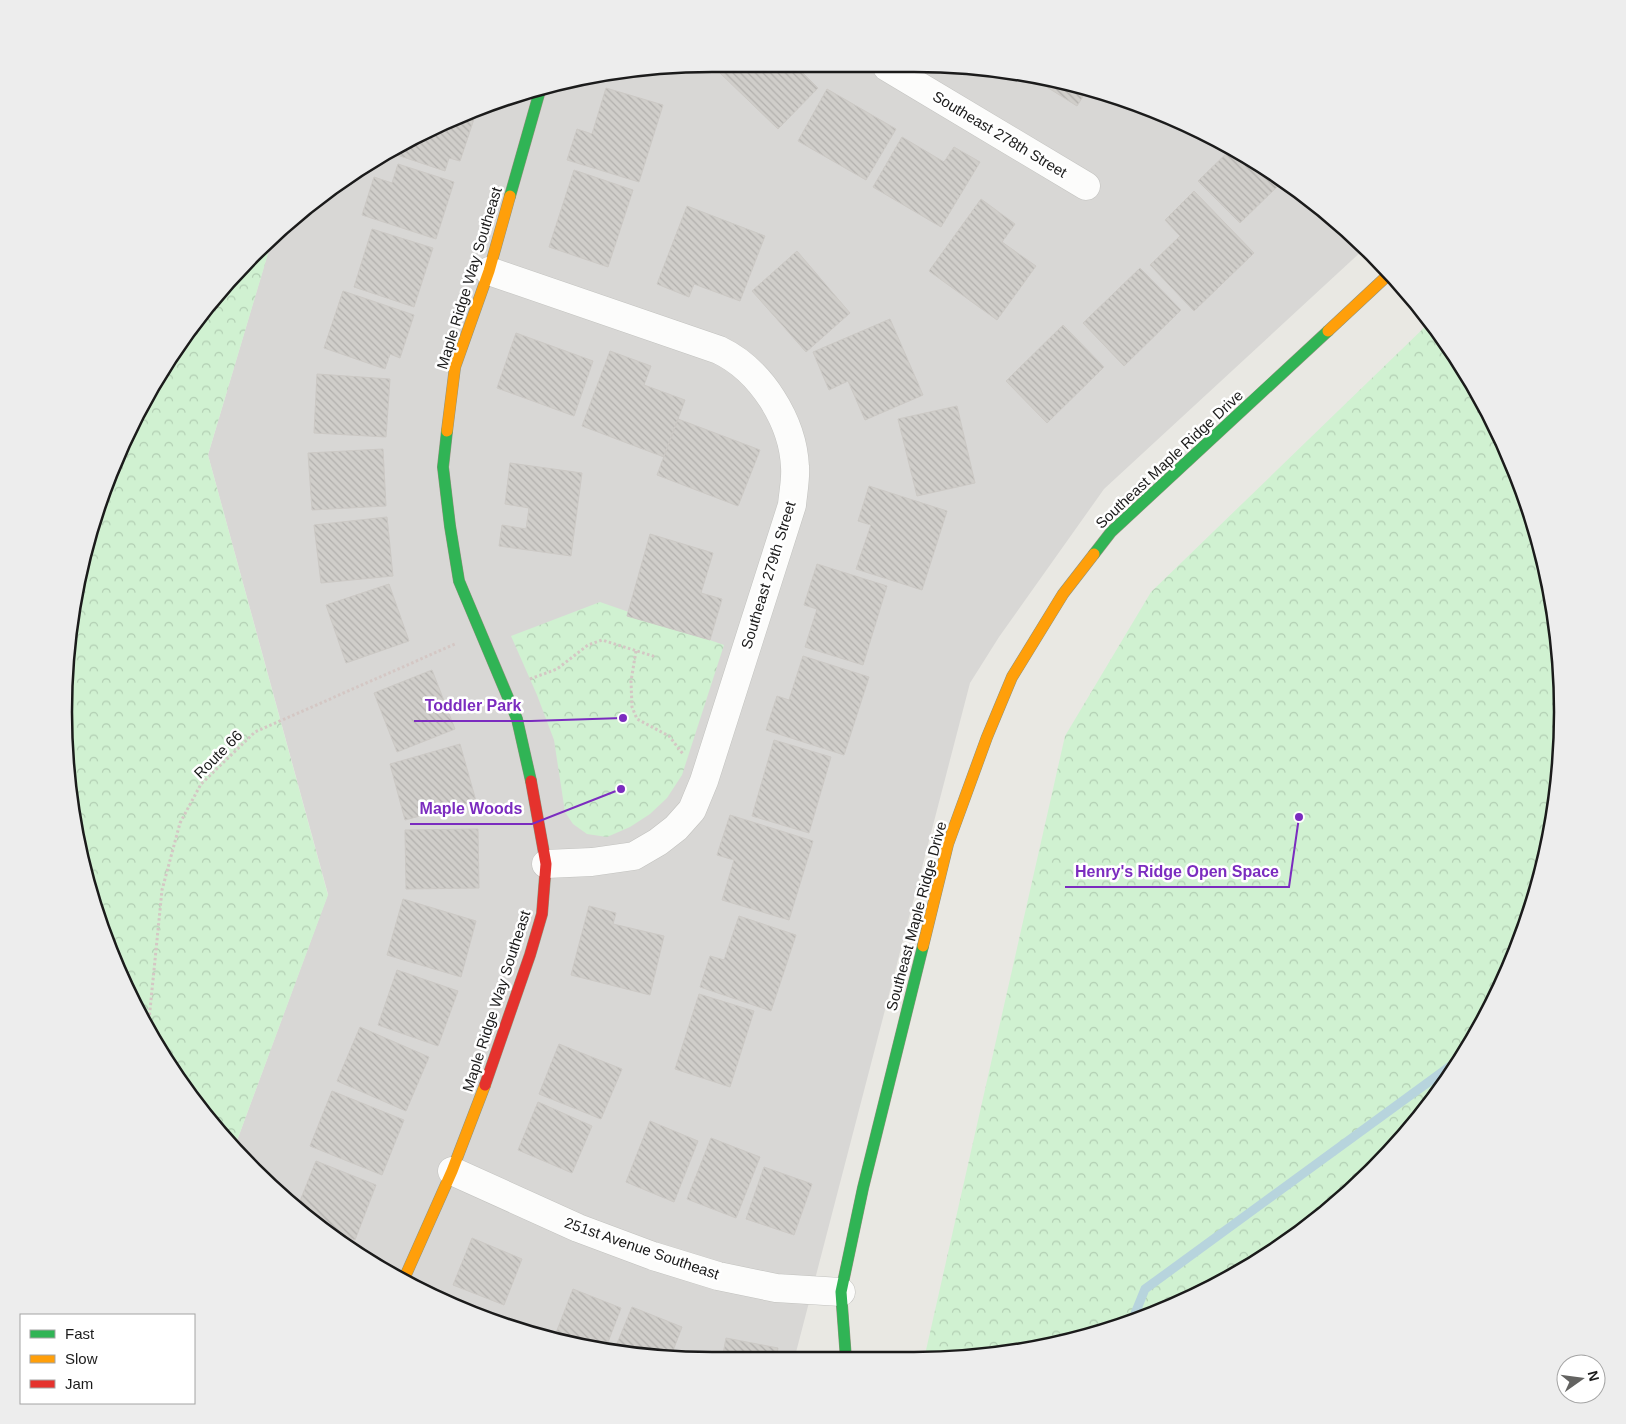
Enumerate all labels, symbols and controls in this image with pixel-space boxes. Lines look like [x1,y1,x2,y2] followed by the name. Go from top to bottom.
[930,87,1071,181] street label: Southeast 278th Street
[433,184,505,371] street label: Maple Ridge Way Southeast
[1092,386,1246,532] street label: Southeast Maple Ridge Drive
[737,498,799,651] street label: Southeast 279th Street
[414,690,531,721] callout: Toddler Park
[425,697,521,714] text: Toddler Park
[190,726,246,782] street label: Route 66
[410,793,532,824] callout: Maple Woods
[420,800,523,817] text: Maple Woods
[883,820,949,1012] street label: Southeast Maple Ridge Drive
[1065,856,1289,887] callout: Henry's Ridge Open Space
[1075,863,1279,880] text: Henry's Ridge Open Space
[459,907,534,1094] street label: Maple Ridge Way Southeast
[562,1214,722,1283] street label: 251st Avenue Southeast
[20,1314,195,1404] legend
[65,1325,95,1342] text: Fast
[65,1350,98,1367] text: Slow
[1556,1354,1606,1404] north arrow
[1585,1369,1603,1383] text: N
[65,1375,93,1392] text: Jam

